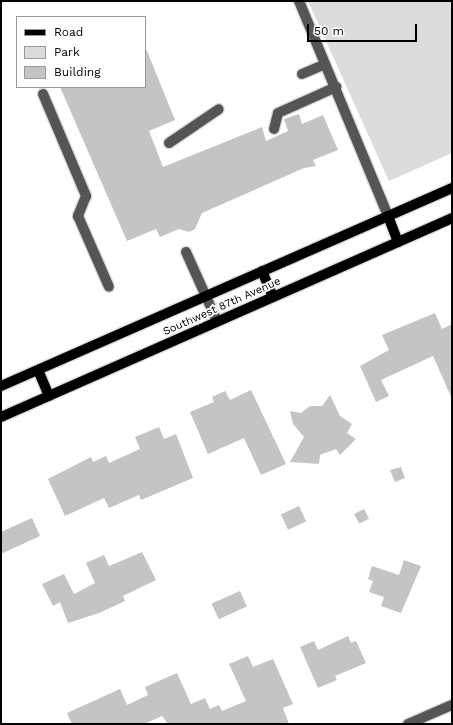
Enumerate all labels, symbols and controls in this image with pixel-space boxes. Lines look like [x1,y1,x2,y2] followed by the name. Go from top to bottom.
[16,16,146,88] legend
[309,16,419,42] scale bar
[314,24,344,38] text: 50 m
[54,25,83,39] text: Road
[54,45,80,59] text: Park
[54,65,101,79] text: Building
[161,275,283,339] street label: Southwest 87th Avenue

